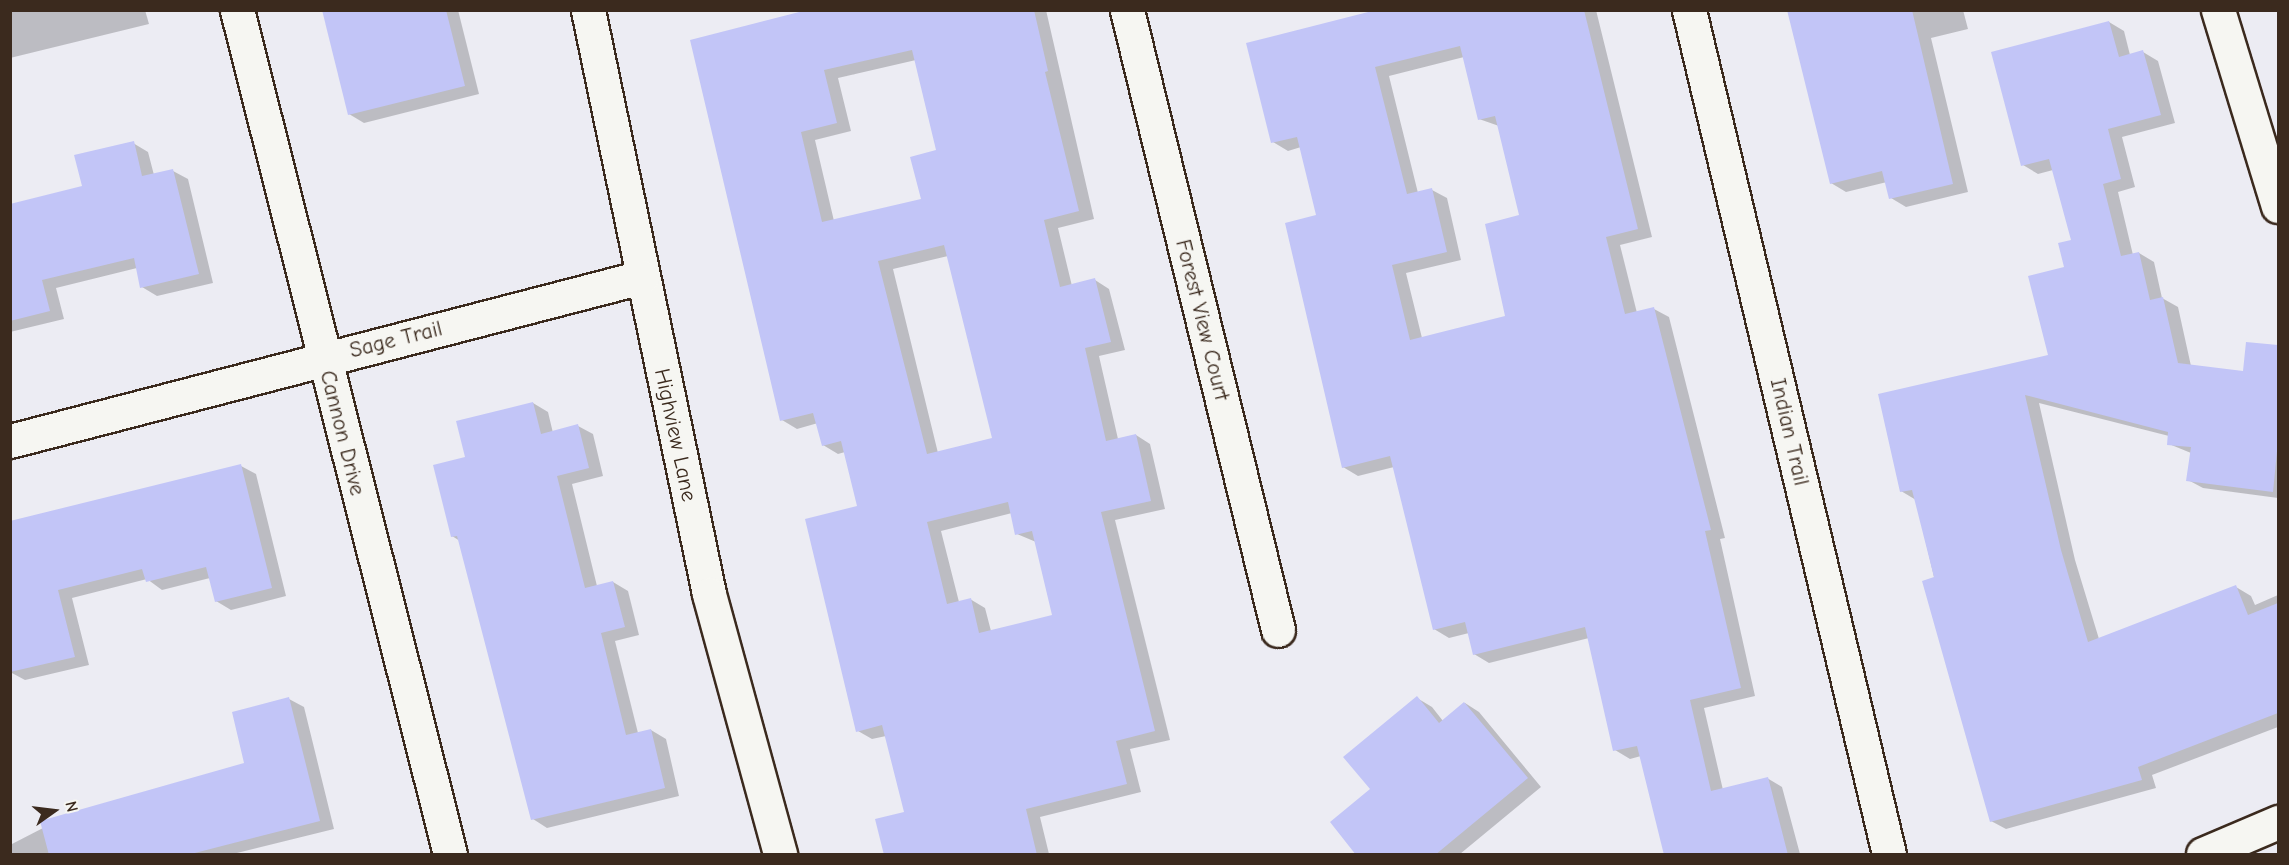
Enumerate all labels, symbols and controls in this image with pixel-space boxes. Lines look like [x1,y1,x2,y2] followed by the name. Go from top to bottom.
[1169,237,1235,403] street label: Forest View Court
[347,316,445,364] street label: Sage Trail
[648,366,702,504] street label: Highview Lane
[314,368,370,498] street label: Cannon Drive
[1764,376,1814,488] street label: Indian Trail
[24,781,84,841] north arrow
[61,799,81,814] text: N

